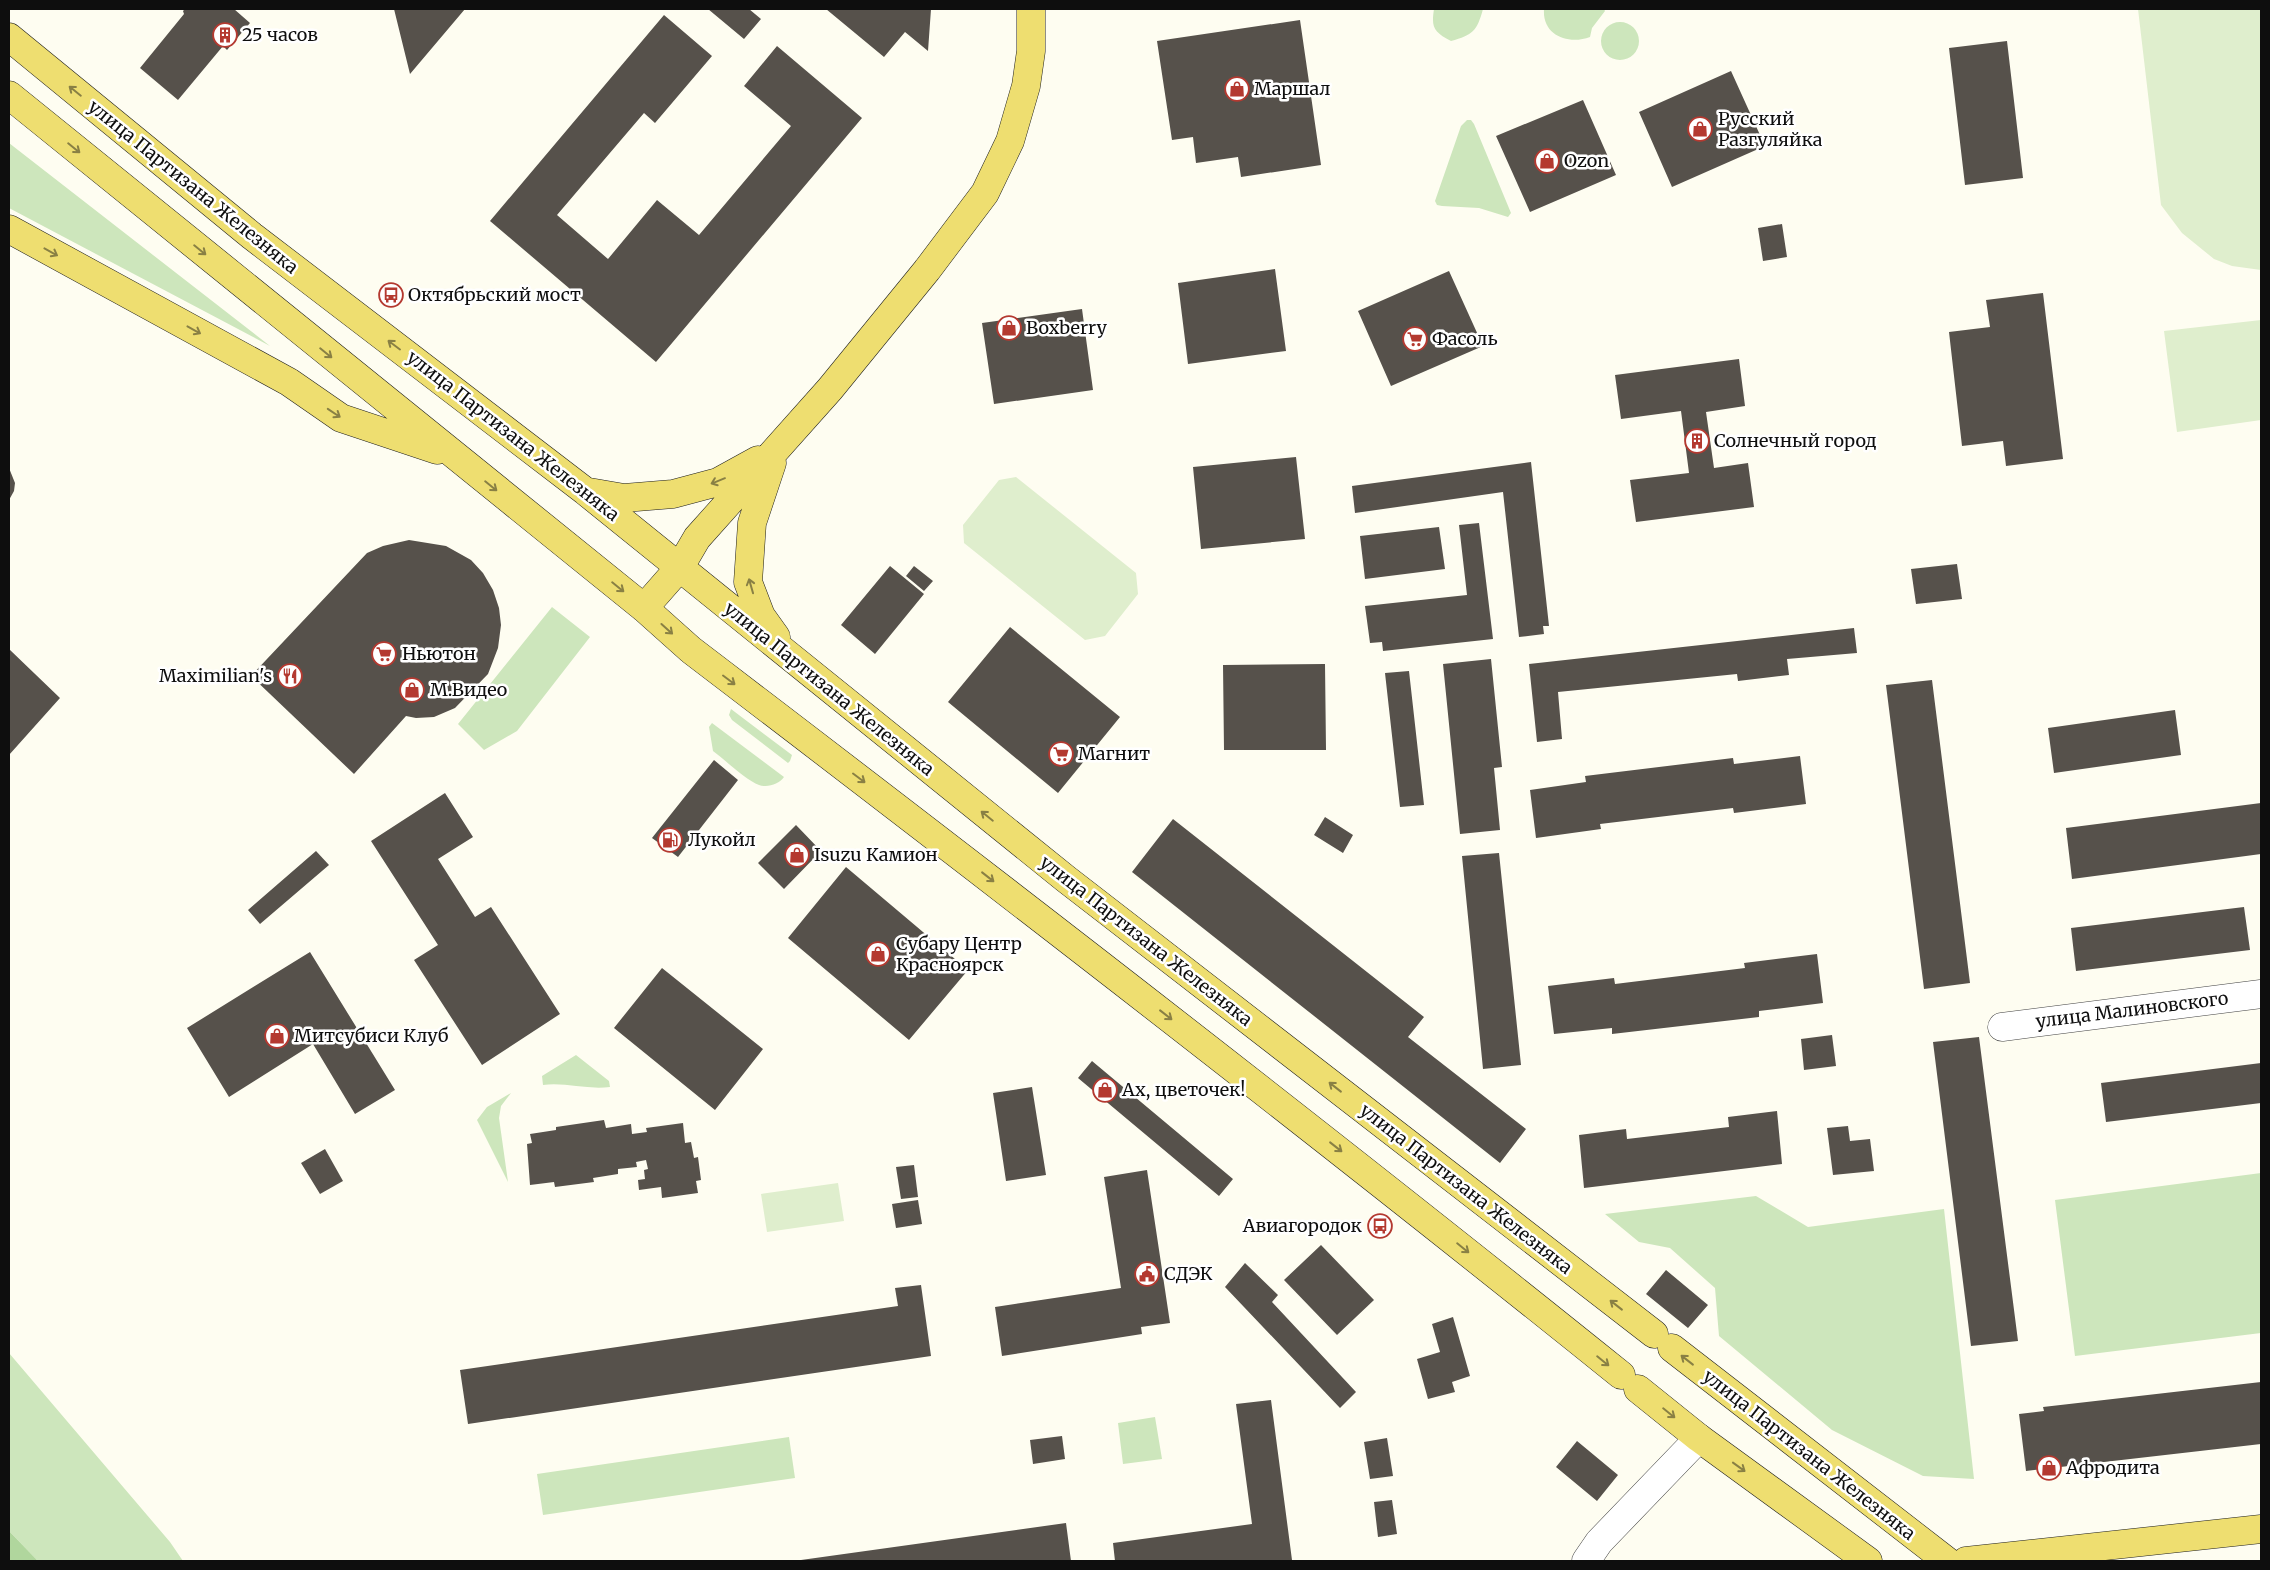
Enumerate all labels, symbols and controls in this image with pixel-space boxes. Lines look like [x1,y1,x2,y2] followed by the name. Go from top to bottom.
[212,22,238,48] building icon: 25 часов
[242,23,318,46] place label: 25 часов
[1224,76,1250,102] shop icon: Маршал
[1254,77,1330,100] place label: Маршал
[69,85,82,96] one-way arrow
[84,95,303,279] street label: улица Партизана Железняка
[1718,107,1823,151] place label: Русский Разгуляйка
[1687,116,1713,142] shop icon: Русский Разгуляйка
[67,142,80,153] one-way arrow
[1534,148,1560,174] shop icon: Ozon
[1564,149,1609,172] place label: Ozon
[193,245,206,256] one-way arrow
[44,247,59,257] one-way arrow
[378,282,404,308] bus stop icon: Октябрьский мост
[408,283,581,306] place label: Октябрьский мост
[996,315,1022,341] shop icon: Boxberry
[1026,316,1107,339] place label: Boxberry
[186,326,201,336] one-way arrow
[1402,326,1428,352] supermarket icon: Фасоль
[1432,327,1498,350] place label: Фасоль
[388,339,401,350] one-way arrow
[402,345,625,526] street label: улица Партизана Железняка
[319,347,332,358] one-way arrow
[326,408,340,418] one-way arrow
[1684,428,1710,454] building icon: Солнечный город
[1714,429,1877,452] place label: Солнечный город
[711,476,726,486] one-way arrow
[484,480,497,491] one-way arrow
[745,579,755,595] one-way arrow
[611,582,624,593] one-way arrow
[720,597,939,781] street label: улица Партизана Железняка
[661,623,674,635] one-way arrow
[371,641,397,667] supermarket icon: Ньютон
[402,642,476,665] place label: Ньютон
[277,663,303,689] restaurant icon: Maximilian's
[159,664,272,687] place label: Maximilian's
[722,675,736,685] one-way arrow
[399,677,425,703] shop icon: М.Видео
[430,678,507,701] place label: М.Видео
[1048,741,1074,767] supermarket icon: Магнит
[1078,742,1150,765] place label: Магнит
[852,773,866,783] one-way arrow
[981,810,994,821] one-way arrow
[657,827,683,853] fuel station icon: Лукойл
[688,828,756,851] place label: Лукойл
[784,842,810,868] shop icon: Isuzu Камион
[814,843,938,866] place label: Isuzu Камион
[1035,850,1258,1031] street label: улица Партизана Железняка
[981,872,995,882] one-way arrow
[896,932,1022,976] place label: Субару Центр Красноярск
[865,941,891,967] shop icon: Субару Центр Красноярск
[2034,986,2230,1033] street label: улица Малиновского
[1159,1010,1172,1021] one-way arrow
[264,1023,290,1049] shop icon: Митсубиси Клуб
[294,1024,449,1047] place label: Митсубиси Клуб
[1092,1077,1118,1103] shop icon: Ах, цветочек!
[1121,1078,1246,1101] place label: Ах, цветочек!
[1329,1082,1342,1093] one-way arrow
[1355,1098,1578,1279] street label: улица Партизана Железняка
[1329,1142,1342,1153] one-way arrow
[1367,1213,1393,1239] bus stop icon: Авиагородок
[1242,1214,1363,1237] place label: Авиагородок
[1456,1243,1469,1254] one-way arrow
[1134,1261,1160,1287] public building icon: СДЭК
[1164,1262,1213,1285] place label: СДЭК
[1610,1299,1623,1310] one-way arrow
[1681,1354,1694,1365] one-way arrow
[1596,1355,1609,1366] one-way arrow
[1698,1364,1921,1545] street label: улица Партизана Железняка
[1662,1408,1675,1419] one-way arrow
[2036,1455,2062,1481] shop icon: Афродита
[2065,1456,2160,1479] place label: Афродита
[1732,1462,1746,1472] one-way arrow

